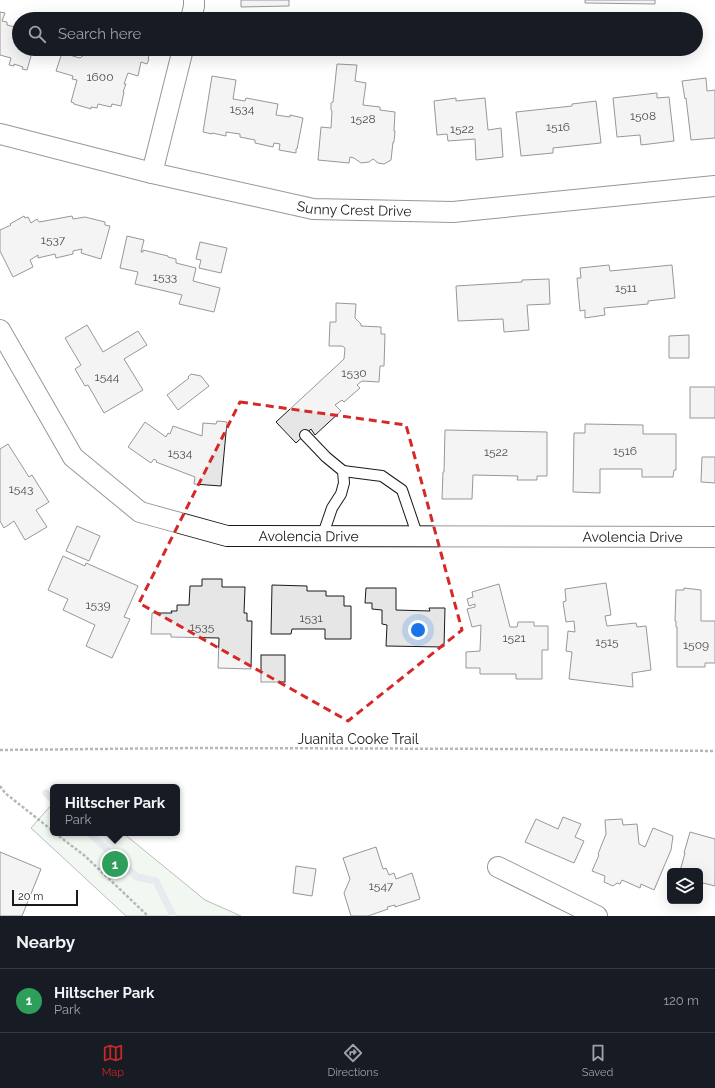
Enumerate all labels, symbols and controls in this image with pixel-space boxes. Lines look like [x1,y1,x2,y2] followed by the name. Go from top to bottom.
[12,12,703,56] search box
[26,23,48,45] icon: search
[58,25,141,43] text: Search here
[86,70,114,84] house number: 1600
[230,102,255,116] house number: 1534
[630,109,656,123] house number: 1508
[350,112,376,126] house number: 1528
[546,120,570,134] house number: 1516
[450,122,474,136] house number: 1522
[295,198,412,219] street label: Sunny Crest Drive
[41,233,66,247] house number: 1537
[153,270,177,284] house number: 1533
[615,281,637,295] house number: 1511
[341,366,367,380] house number: 1530
[95,370,120,384] house number: 1544
[613,444,637,458] house number: 1516
[484,445,508,459] house number: 1522
[168,446,193,460] house number: 1534
[9,482,33,496] house number: 1543
[258,528,359,544] street label: Avolencia Drive
[582,529,683,545] street label: Avolencia Drive
[85,598,111,612] house number: 1539
[299,611,323,625] house number: 1531
[190,620,215,634] house number: 1535
[408,620,428,640] your location
[502,631,526,645] house number: 1521
[595,635,619,649] house number: 1515
[683,638,709,652] house number: 1509
[297,731,419,747] street label: Juanita Cooke Trail
[50,784,180,836] popup
[65,794,165,812] text: Hiltscher Park
[65,812,91,827] text: Park
[102,849,128,879] pin: 1
[667,868,703,904] map controls
[667,868,703,904] button: layers
[369,879,394,893] house number: 1547
[12,888,78,907] scale bar
[18,890,43,903] text: 20 m
[16,932,75,952] text: Nearby
[54,984,154,1002] text: Hiltscher Park
[26,993,32,1008] text: 1
[663,993,699,1008] text: 120 m
[54,1002,81,1017] text: Park
[102,1042,124,1079] tab: Map
[328,1042,378,1079] tab: Directions
[582,1042,613,1079] tab: Saved

